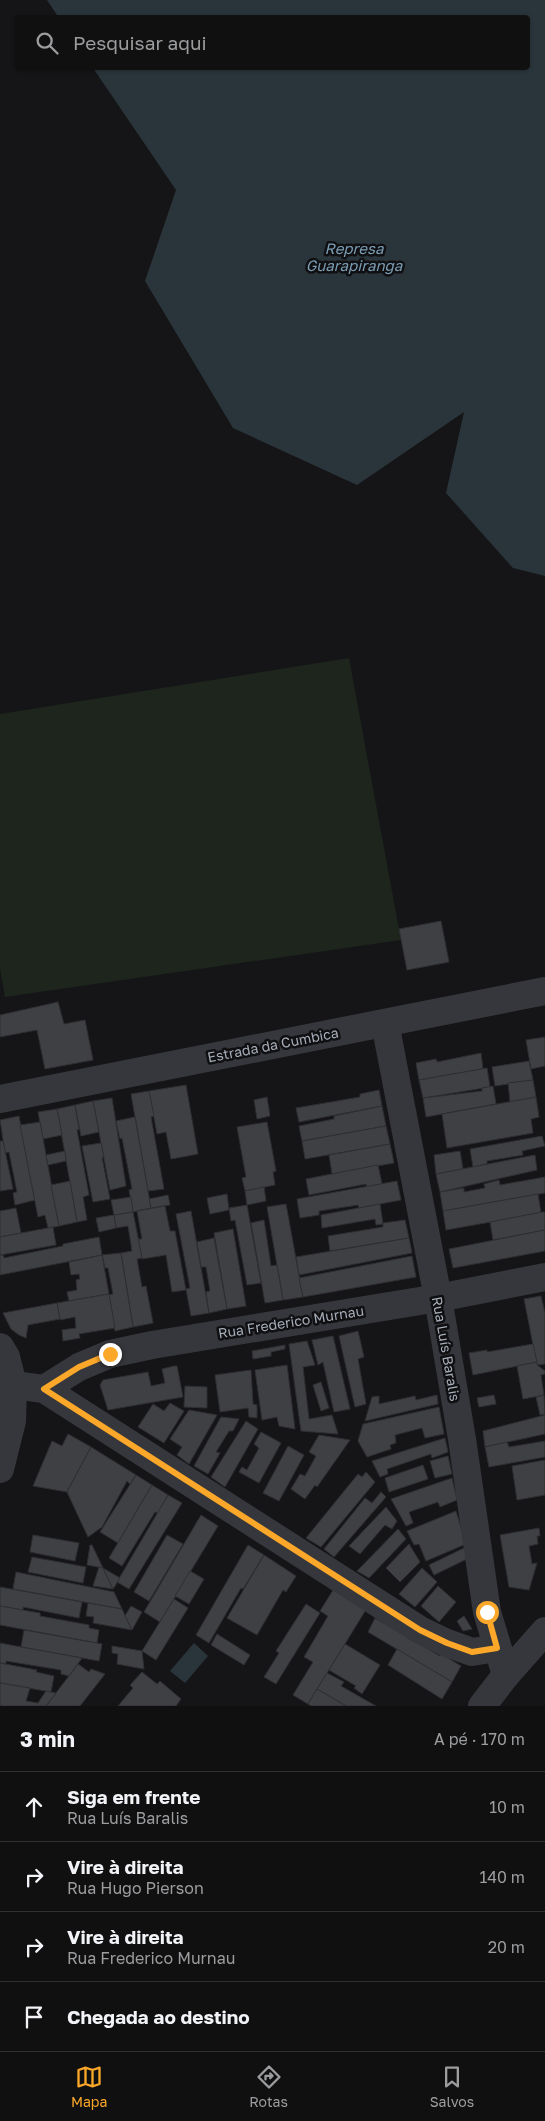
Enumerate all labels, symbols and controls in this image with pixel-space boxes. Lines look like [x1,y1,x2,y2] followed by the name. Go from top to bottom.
[15,15,530,70] search box
[33,29,61,57] icon: search
[73,31,207,54] text: Pesquisar aqui
[306,239,403,275] water label: Represa Guarapiranga
[206,1023,340,1066] street label: Estrada da Cumbica
[429,1295,464,1403] street label: Rua Luís Baralis
[217,1302,365,1341] street label: Rua Frederico Murnau
[99,1343,122,1366] route end
[476,1601,499,1624] route start
[20,1726,75,1752] text: 3 min
[434,1729,525,1749] text: A pé · 170 m
[67,1785,201,1808] text: Siga em frente
[20,1793,48,1821] icon: ahead
[489,1797,525,1817] text: 10 m
[67,1808,188,1828] text: Rua Luís Baralis
[67,1855,184,1878] text: Vire à direita
[20,1863,48,1891] icon: right
[479,1867,525,1887] text: 140 m
[67,1878,204,1898] text: Rua Hugo Pierson
[67,1925,184,1948] text: Vire à direita
[20,1933,48,1961] icon: right
[488,1937,525,1957] text: 20 m
[67,1948,235,1968] text: Rua Frederico Murnau
[20,2003,48,2031] icon: arrive
[67,2005,250,2028] text: Chegada ao destino
[71,2063,107,2110] tab: Mapa
[249,2063,288,2110] tab: Rotas
[430,2063,474,2110] tab: Salvos

